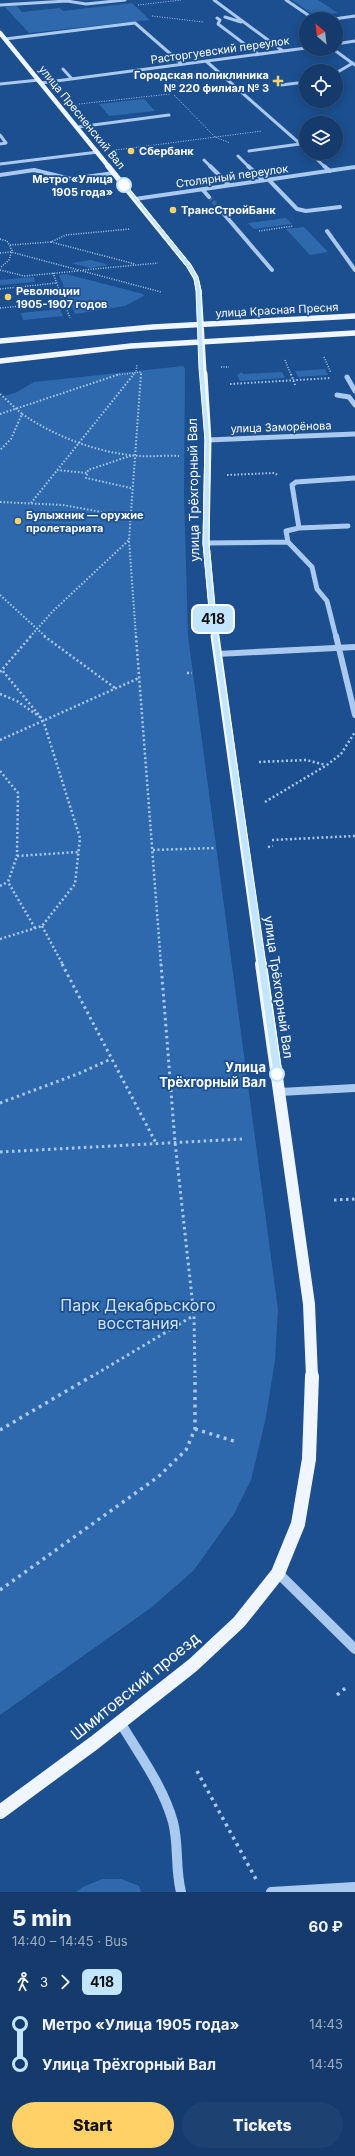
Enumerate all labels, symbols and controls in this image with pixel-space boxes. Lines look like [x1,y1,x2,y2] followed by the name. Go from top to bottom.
[299,12,343,56] north arrow
[299,12,343,160] map controls
[150,33,290,67] street label: Расторгуевский переулок
[36,62,128,172] street label: улица Пресненский Вал
[299,64,343,108] button: locate
[134,68,269,95] place label: Городская поликлиника № 220 филиал № 3
[272,75,284,87] marker: Городская поликлиника № 220 филиал № 3
[299,116,343,160] button: layers
[139,144,194,158] place label: Сбербанк
[126,146,136,156] marker: Сбербанк
[175,161,289,191] street label: Столярный переулок
[32,172,113,199] place label: Метро «Улица 1905 года»
[116,177,132,193] marker: Метро «Улица 1905 года»
[181,203,276,217] place label: ТрансСтройБанк
[168,205,178,215] marker: ТрансСтройБанк
[16,284,107,311] place label: Революции 1905-1907 годов
[3,292,13,302] marker: Революции 1905-1907 годов
[215,300,339,320] street label: улица Красная Пресня
[184,418,202,562] street label: улица Трёхгорный Вал
[230,418,332,436] street label: улица Заморёнова
[26,508,144,535] place label: Булыжник — оружие пролетариата
[13,516,23,526] marker: Булыжник — оружие пролетариата
[190,606,236,632] line badge: 418
[201,610,225,627] text: 418
[261,915,297,1059] street label: улица Трёхгорный Вал
[159,1059,266,1090] place label: Улица Трёхгорный Вал
[269,1066,285,1082] marker: Улица Трёхгорный Вал
[60,1295,216,1333] park label: Парк Декабрьского восстания
[66,1628,204,1744] street label: Шмитовский проезд
[12,1905,72,1931] text: 5 min
[308,1917,343,1936] text: 60 ₽
[12,1933,128,1949] text: 14:40 – 14:45 · Bus
[12,1971,34,1993] icon: walk
[54,1971,76,1993] icon: forward
[90,1973,114,1990] text: 418
[40,1974,48,1990] text: 3
[42,2015,239,2034] text: Метро «Улица 1905 года»
[309,2016,343,2032] text: 14:43
[42,2055,216,2074] text: Улица Трёхгорный Вал
[309,2056,343,2072] text: 14:45
[12,2102,174,2148] button: Start
[182,2102,343,2148] button: Tickets

